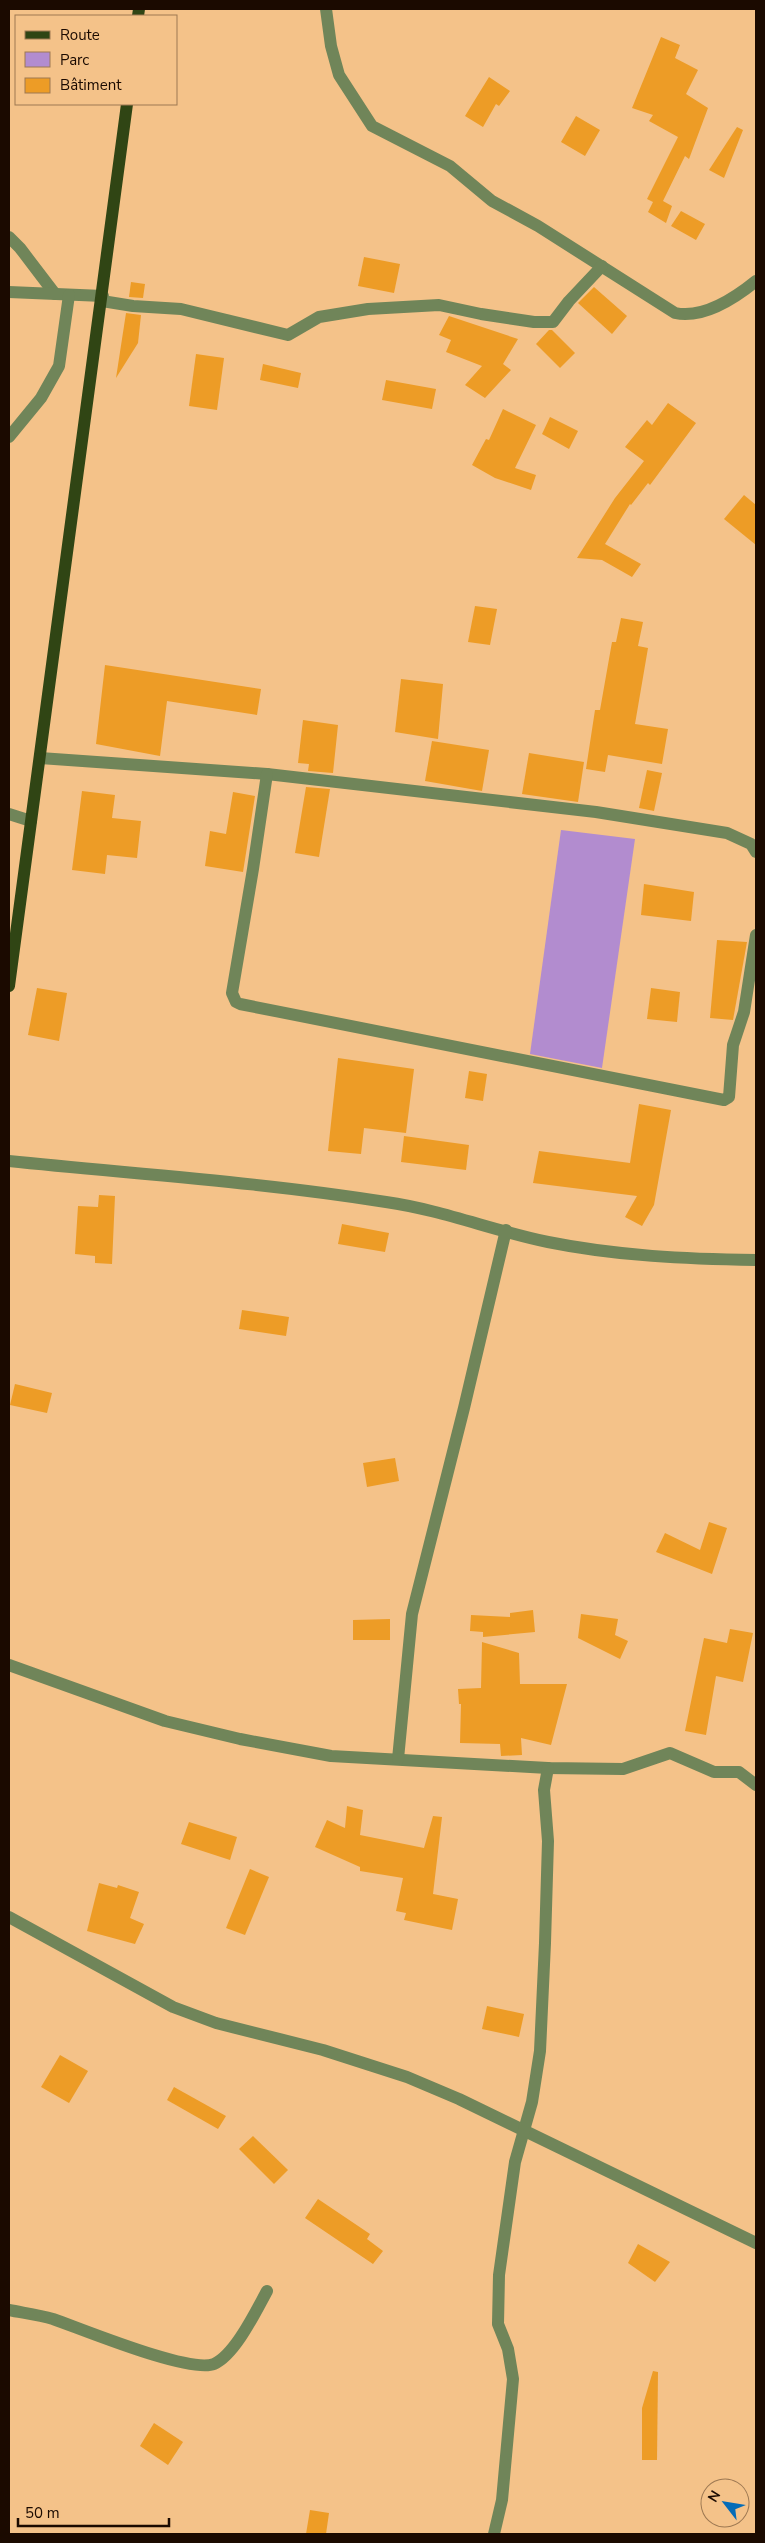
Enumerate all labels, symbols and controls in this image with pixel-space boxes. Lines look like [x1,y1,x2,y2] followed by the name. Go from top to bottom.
[15,15,178,105] legend
[60,25,100,45] text: Route
[60,50,89,70] text: Parc
[60,75,122,95] text: Bâtiment
[700,2478,750,2528] north arrow
[703,2487,725,2506] text: N
[18,2496,169,2528] scale bar
[25,2503,60,2523] text: 50 m

